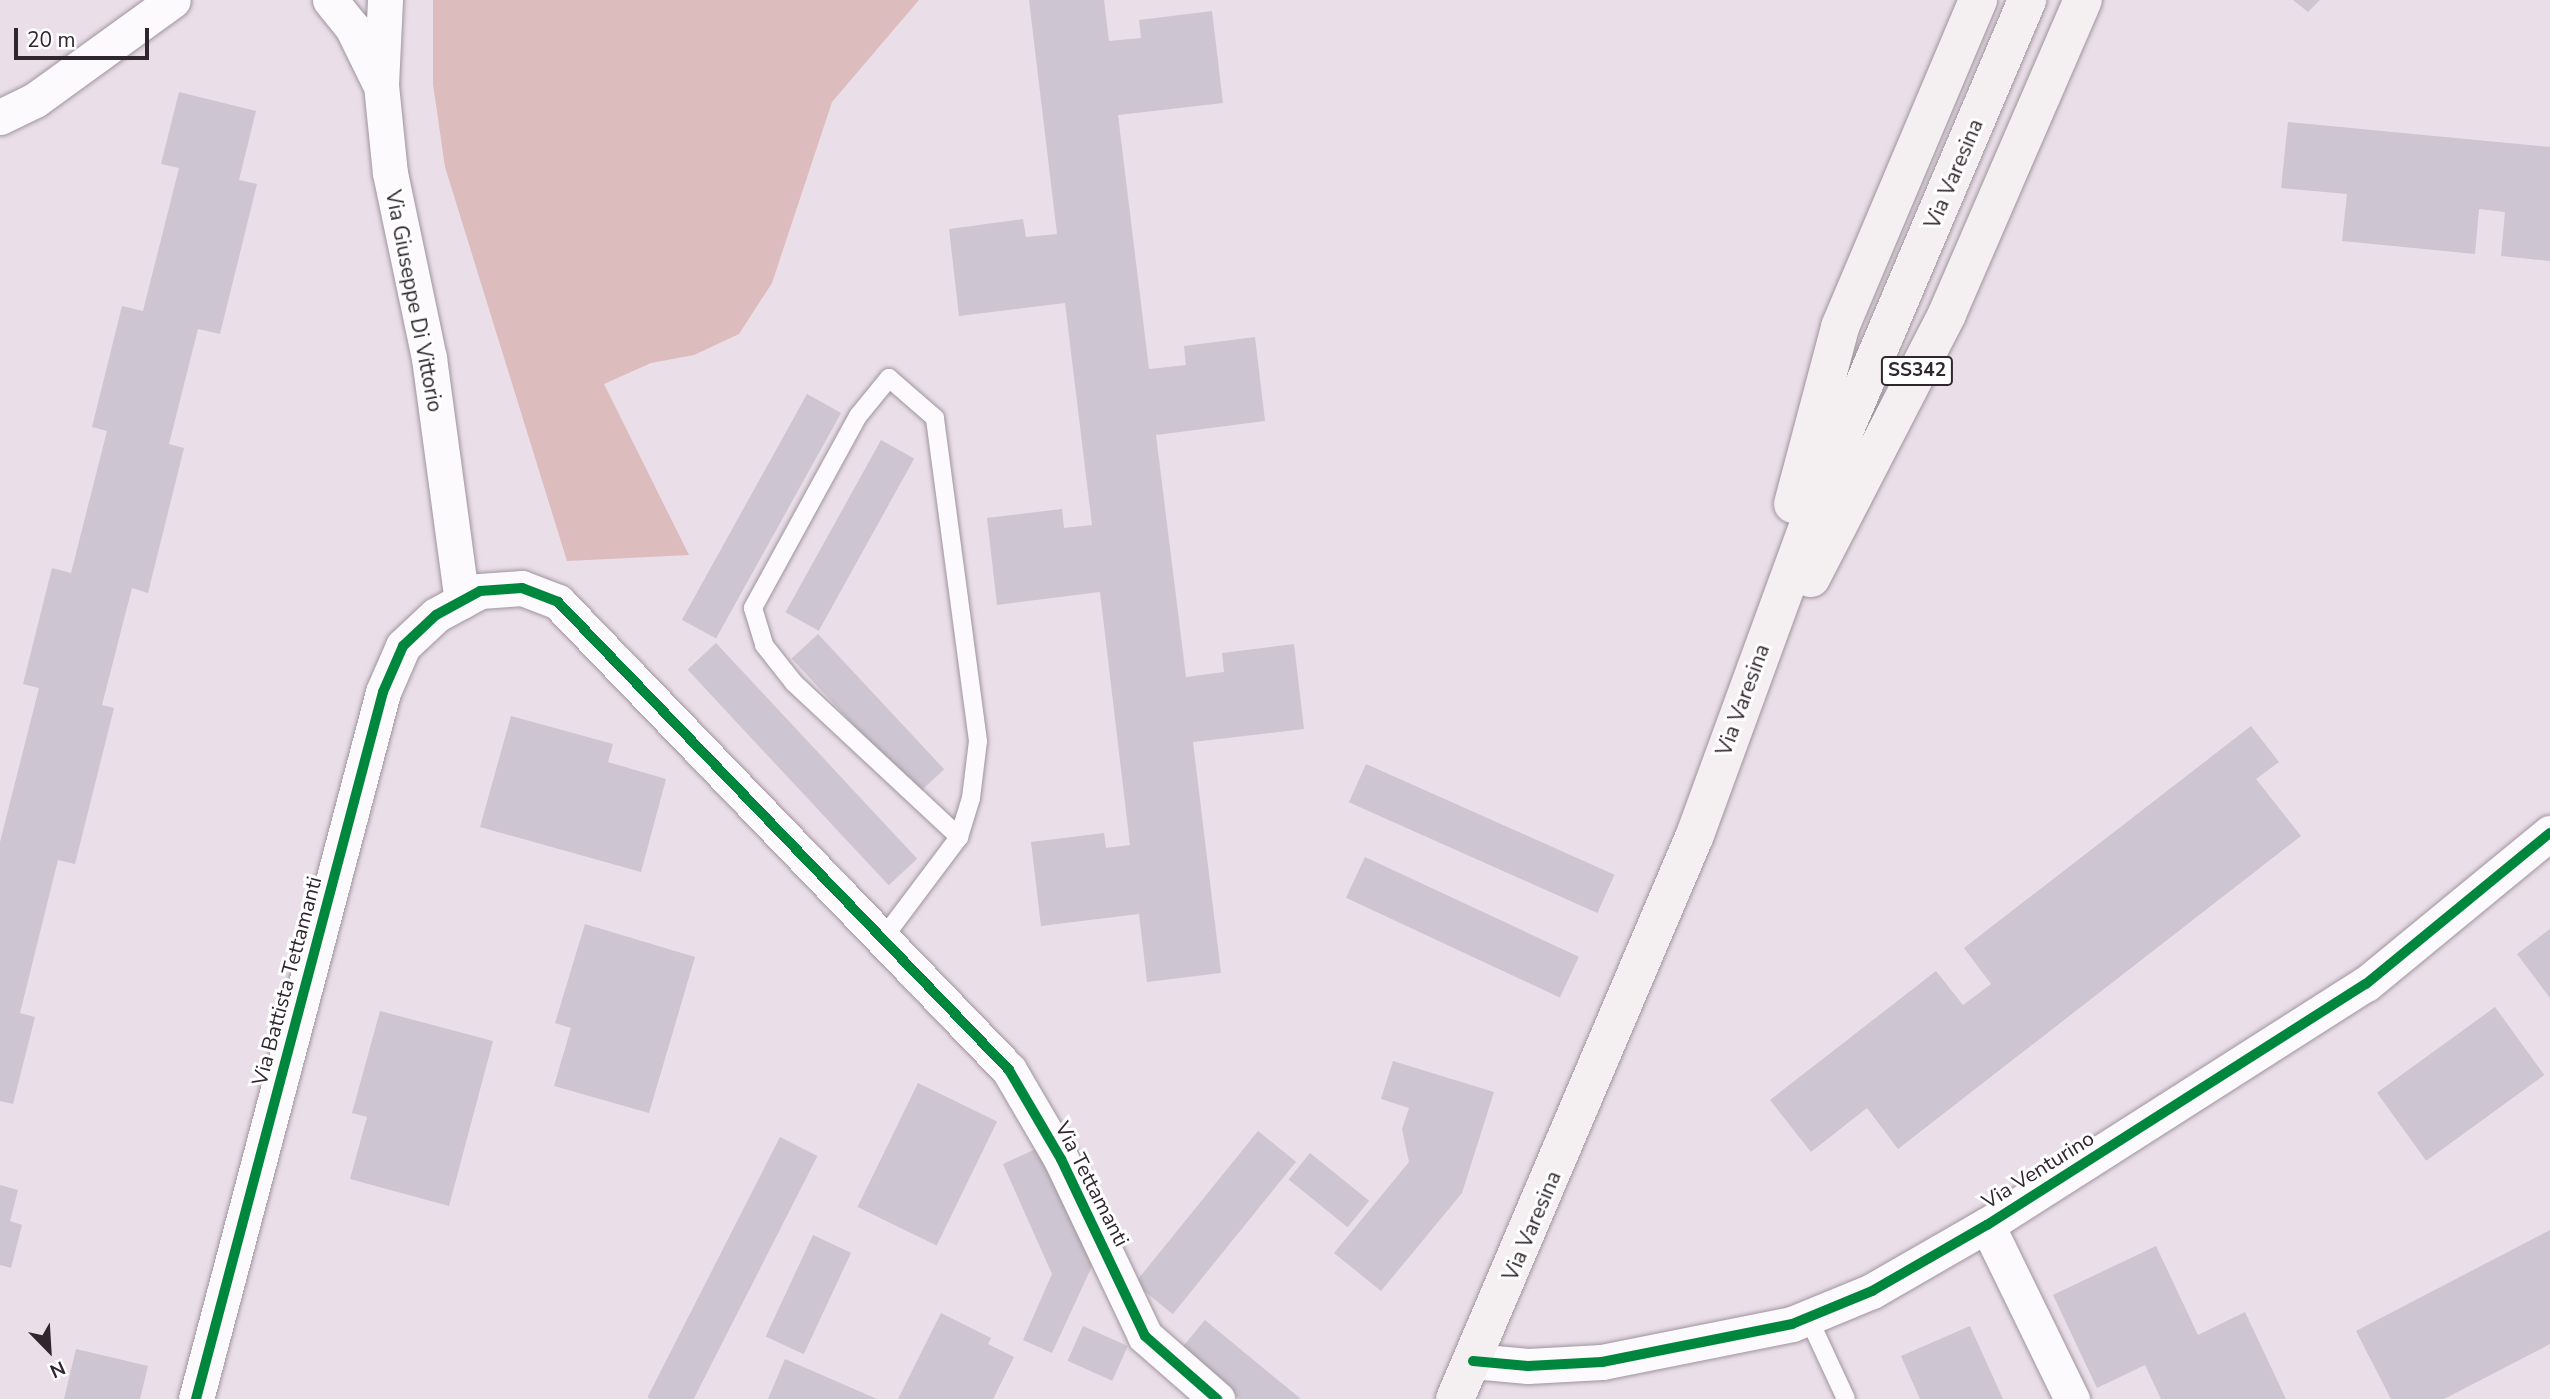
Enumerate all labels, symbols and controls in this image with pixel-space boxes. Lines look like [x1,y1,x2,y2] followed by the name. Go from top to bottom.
[18,14,152,58] scale bar
[27,26,76,54] text: 20 m
[1920,115,1988,233] street label: Via Varesina
[380,188,448,414] street label: Via Giuseppe Di Vittorio
[1880,356,1954,386] road number: SS342
[1711,641,1775,759] street label: Via Varesina
[247,874,327,1088] street label: Via Battista Tettamanti
[1050,1117,1134,1251] street label: Via Tettamanti
[1977,1126,2099,1214] street label: Via Venturino
[1498,1167,1566,1285] street label: Via Varesina
[14,1315,84,1385] north arrow
[46,1354,69,1384] text: N

